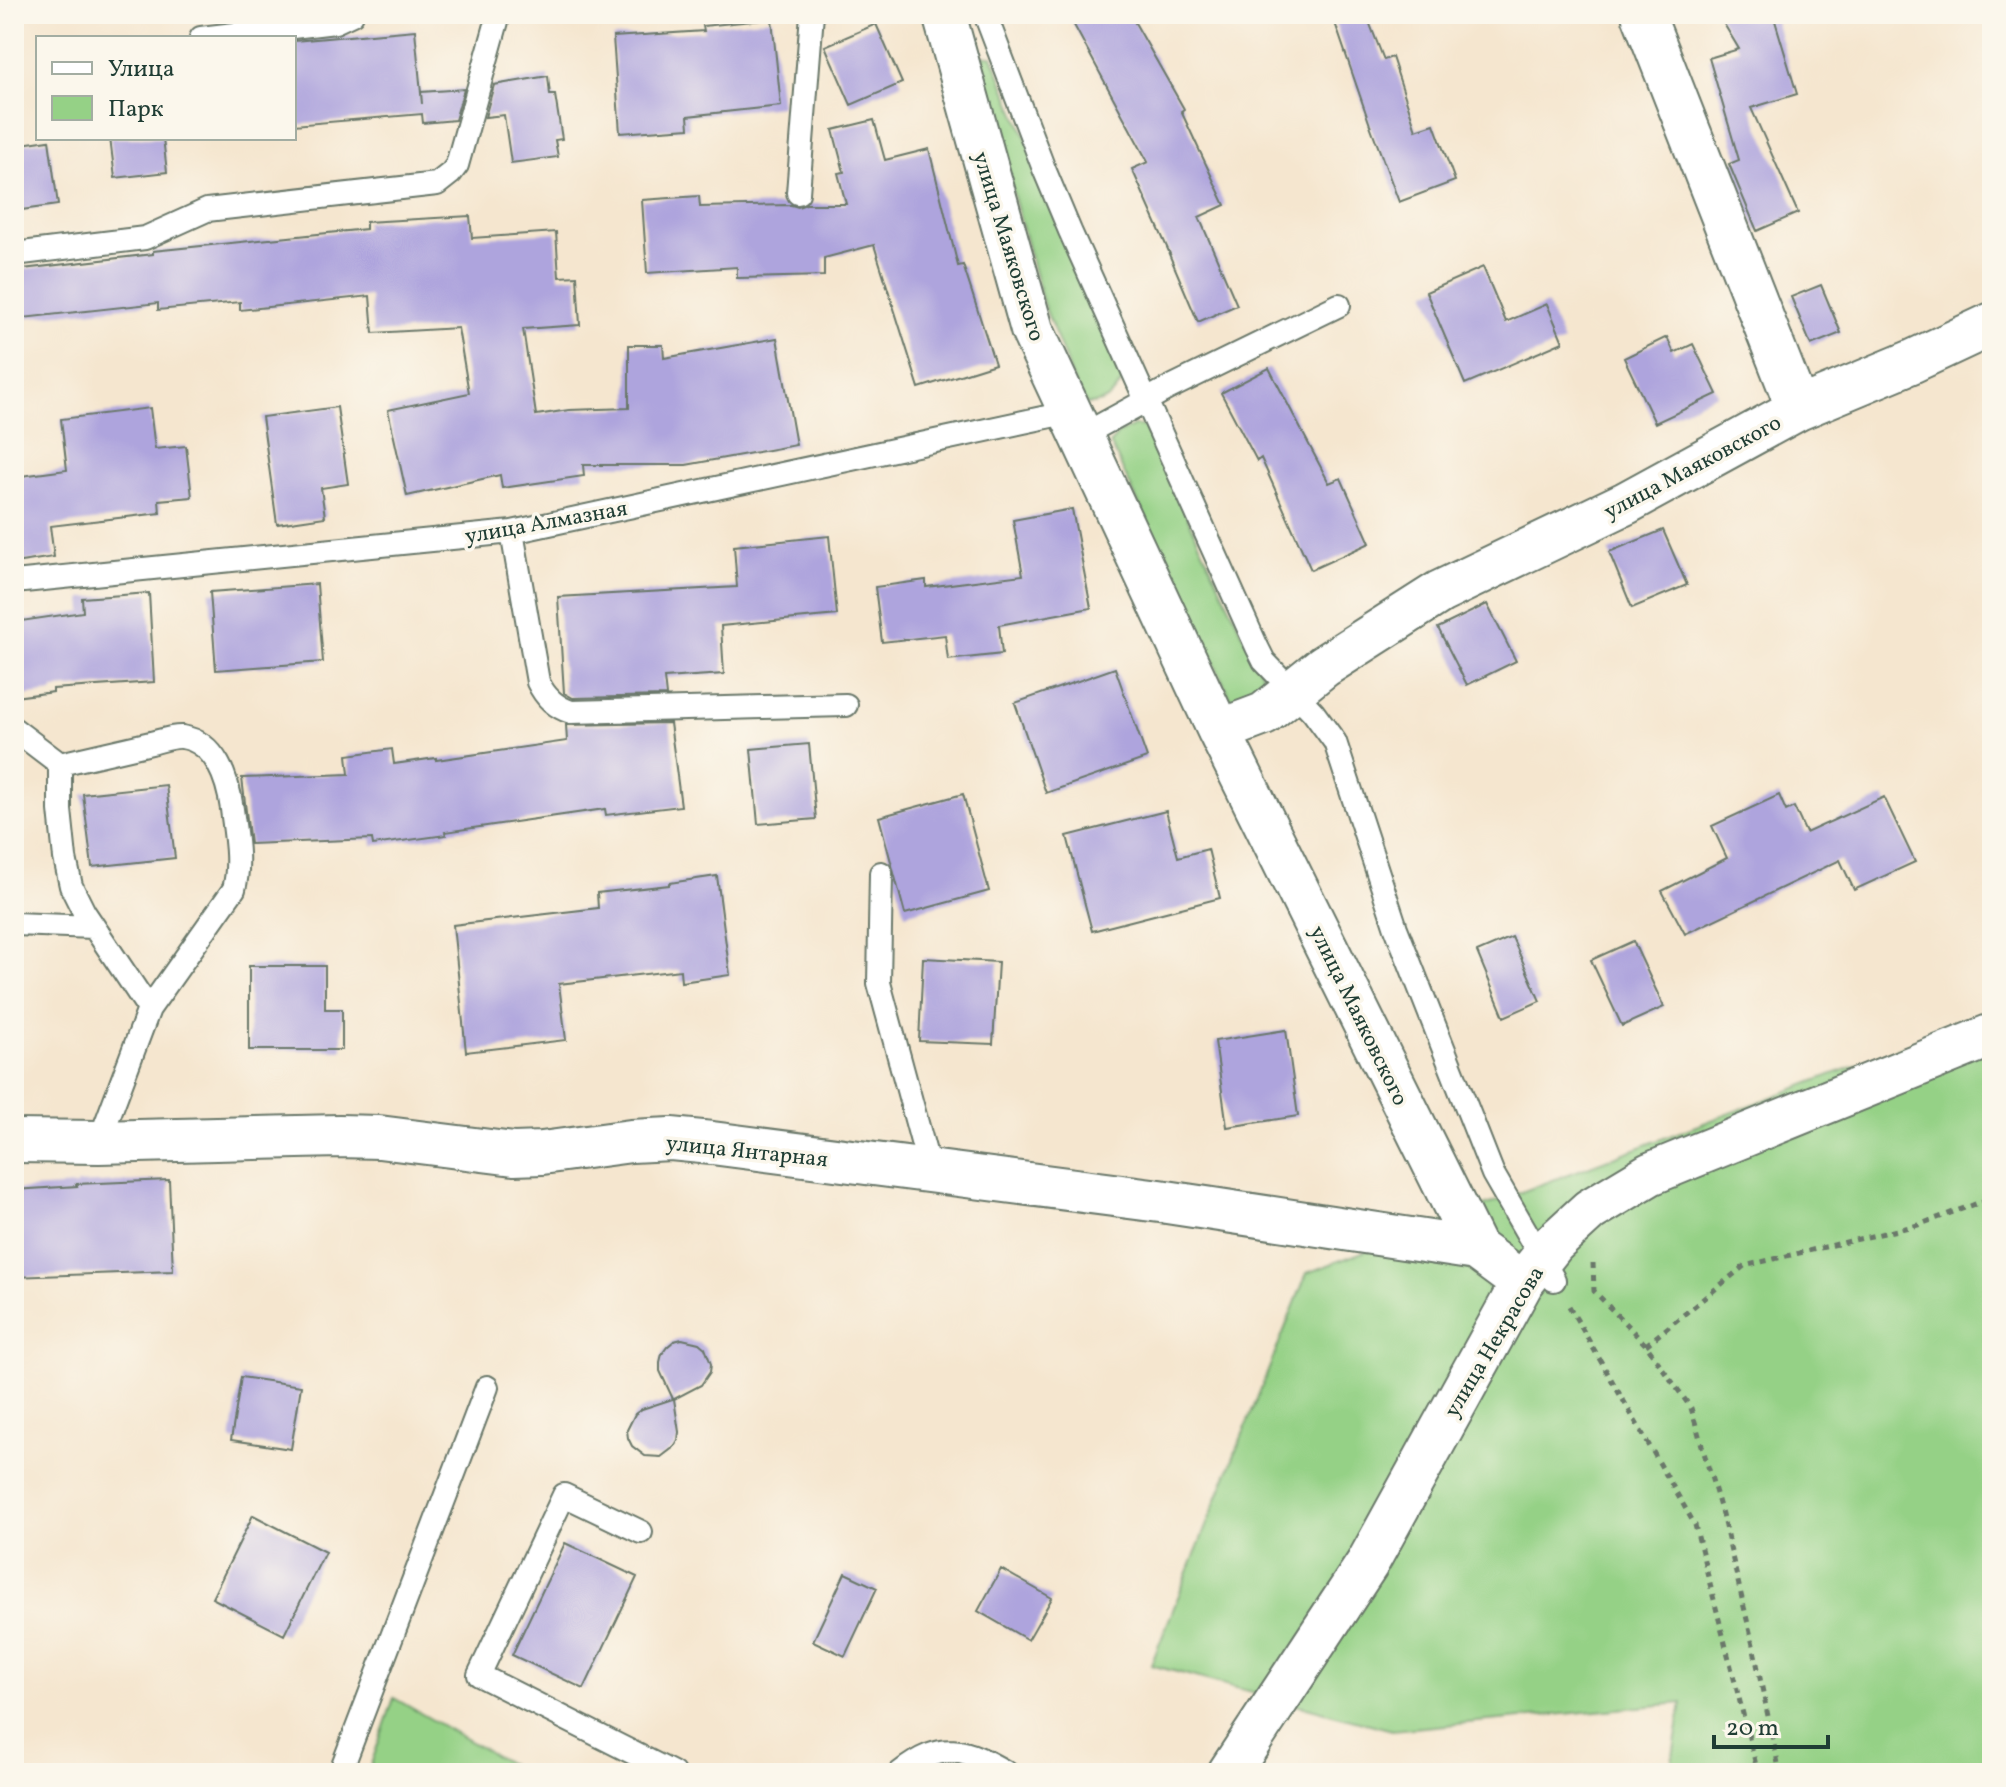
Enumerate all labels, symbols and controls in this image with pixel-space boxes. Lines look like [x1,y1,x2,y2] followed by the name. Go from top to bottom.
[36,36,296,140] legend
[108,53,175,87] text: Улица
[108,93,164,127] text: Парк
[964,148,1051,345] street label: улица Маяковского
[1599,408,1787,528] street label: улица Маяковского
[463,494,630,553] street label: улица Алмазная
[1301,921,1415,1111] street label: улица Маяковского
[664,1129,829,1176] street label: улица Янтарная
[1438,1261,1553,1424] street label: улица Некрасова
[1714,1699,1828,1749] scale bar
[1726,1712,1779,1746] text: 20 m

